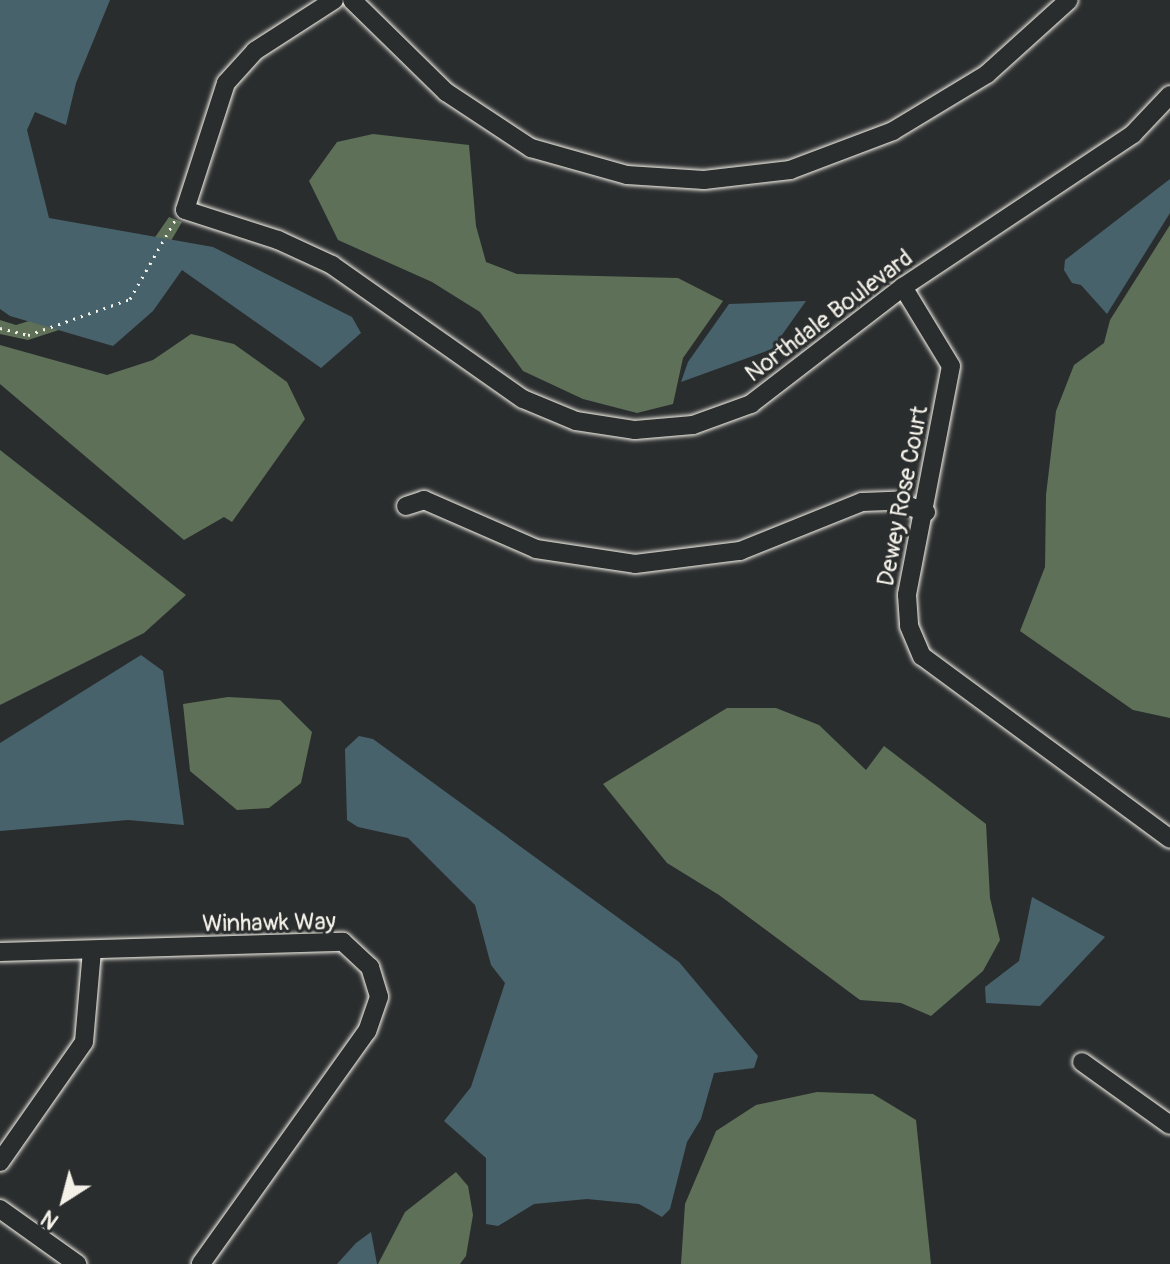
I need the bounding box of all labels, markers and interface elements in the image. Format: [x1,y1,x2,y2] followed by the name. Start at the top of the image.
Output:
[740,244,918,388] street label: Northdale Boulevard
[871,403,935,589] street label: Dewey Rose Court
[202,907,336,939] street label: Winhawk Way
[24,1160,104,1240] north arrow
[36,1204,64,1235] text: N

